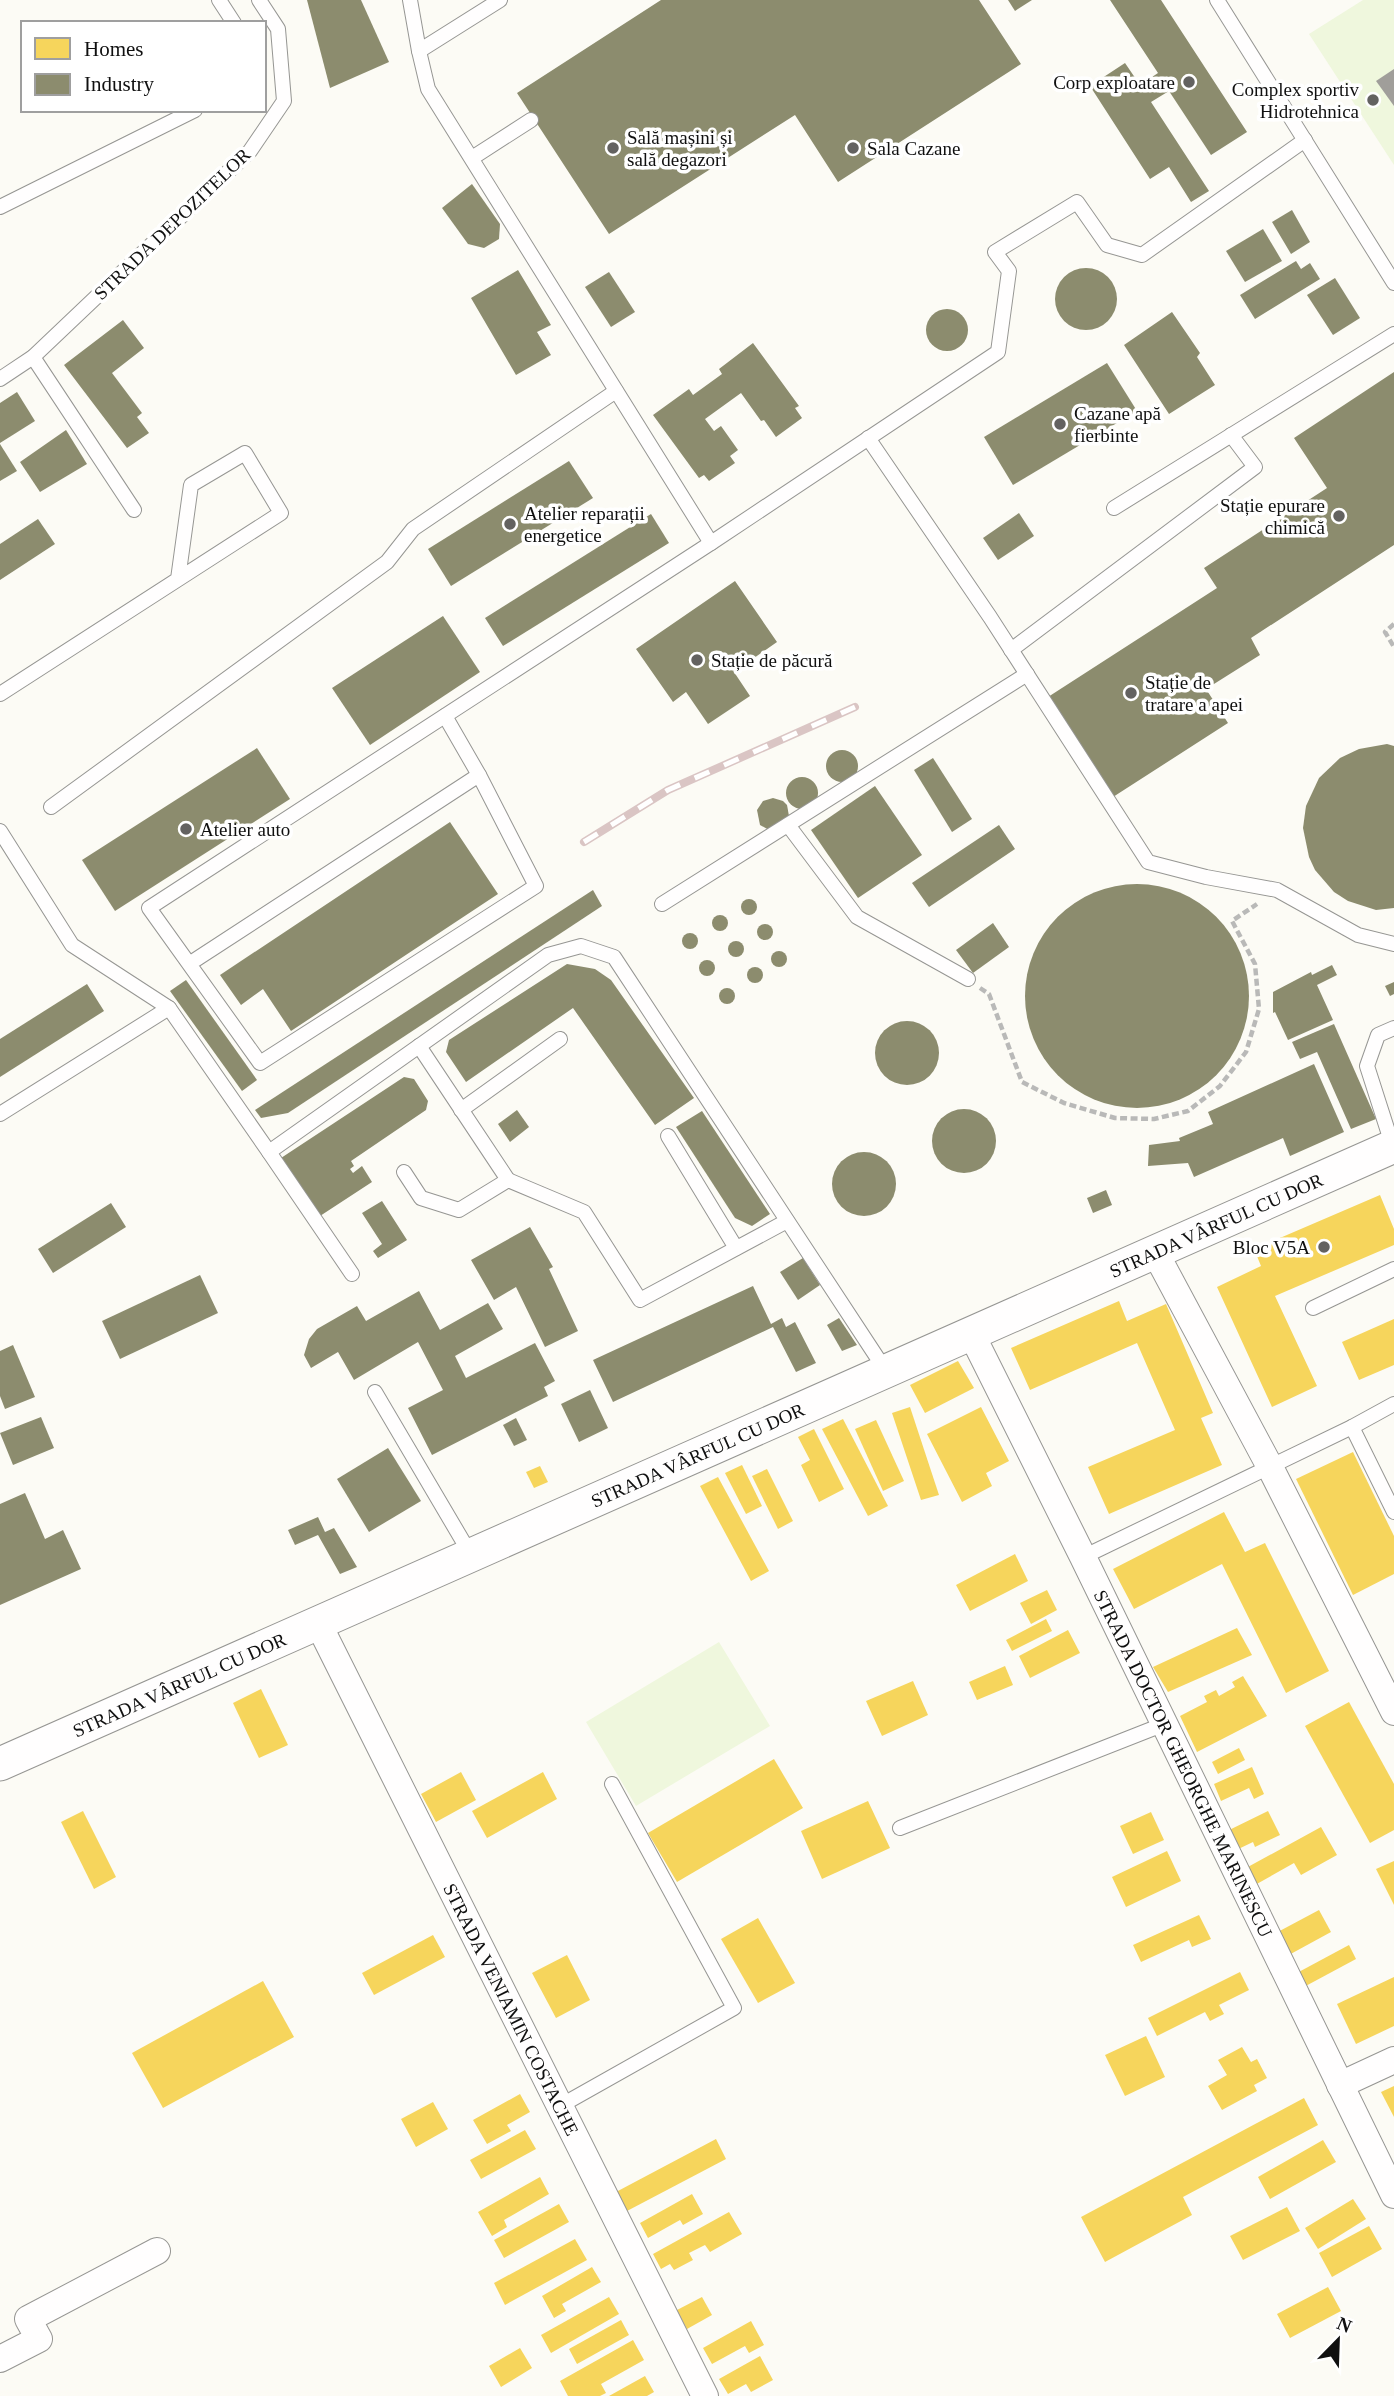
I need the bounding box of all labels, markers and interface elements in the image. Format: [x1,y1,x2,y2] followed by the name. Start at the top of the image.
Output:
[21,21,266,112] legend
[84,37,144,61] text: Homes
[84,72,154,96] text: Industry
[1053,72,1175,93] place label: Corp exploatare
[1181,74,1197,90] marker: Corp exploatare
[1232,79,1360,122] place label: Complex sportiv Hidrotehnica
[1365,92,1381,108] marker: Complex sportiv Hidrotehnica
[627,127,733,170] place label: Sală mașini și sală degazori
[867,138,960,159] place label: Sala Cazane
[605,140,621,156] marker: Sală mașini și sală degazori
[845,140,861,156] marker: Sala Cazane
[90,144,255,304] street label: STRADA DEPOZITELOR
[1074,403,1162,446] place label: Cazane apă fierbinte
[1052,416,1068,432] marker: Cazane apă fierbinte
[1220,495,1326,538] place label: Stație epurare chimică
[524,503,645,546] place label: Atelier reparații energetice
[1331,508,1347,524] marker: Stație epurare chimică
[502,516,518,532] marker: Atelier reparații energetice
[711,650,833,671] place label: Stație de păcură
[689,652,705,668] marker: Stație de păcură
[1145,672,1243,715] place label: Stație de tratare a apei
[1123,685,1139,701] marker: Stație de tratare a apei
[200,819,290,840] place label: Atelier auto
[178,821,194,837] marker: Atelier auto
[1106,1168,1326,1281] street label: STRADA VÂRFUL CU DOR
[1233,1237,1310,1258] place label: Bloc V5A
[1316,1239,1332,1255] marker: Bloc V5A
[588,1398,808,1511] street label: STRADA VÂRFUL CU DOR
[1090,1586,1277,1941] street label: STRADA DOCTOR GHEORGHE MARINESCU
[69,1628,289,1741] street label: STRADA VÂRFUL CU DOR
[440,1880,583,2139] street label: STRADA VENIAMIN COSTACHE
[1303,2305,1373,2375] north arrow
[1334,2312,1355,2337] text: N

